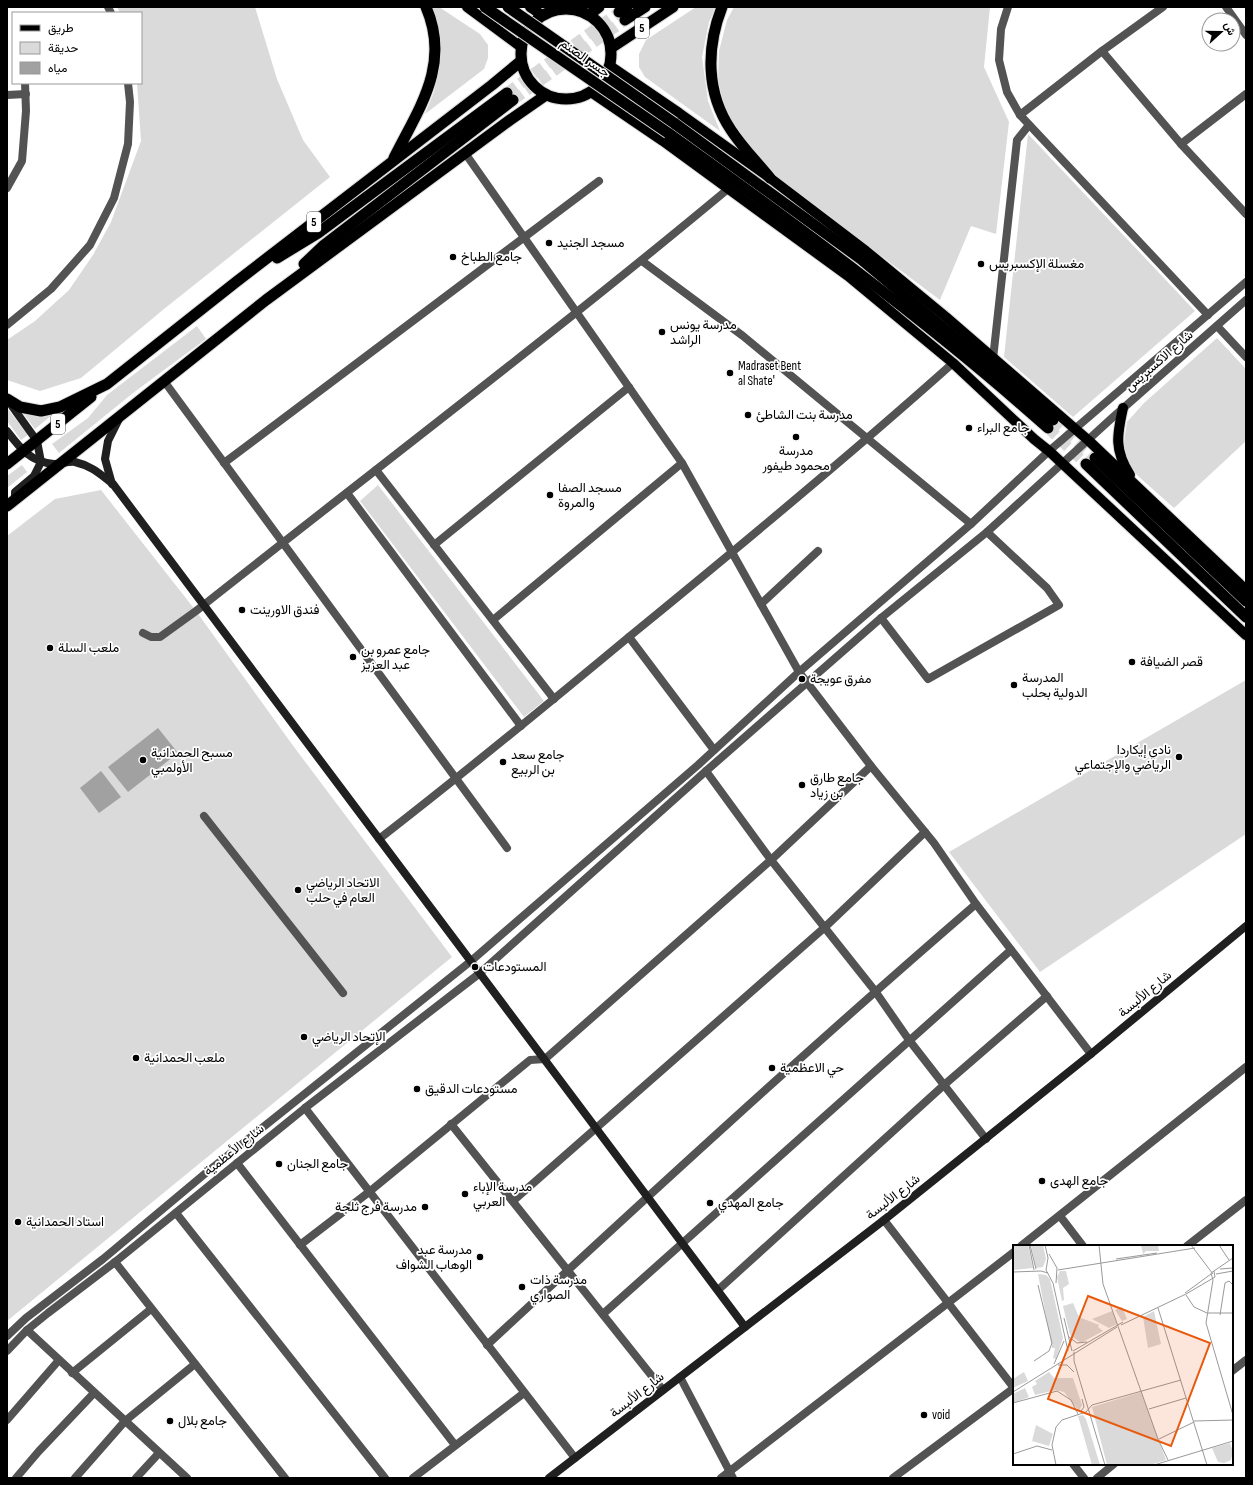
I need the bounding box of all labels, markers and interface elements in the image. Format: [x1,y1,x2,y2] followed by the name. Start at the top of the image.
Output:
[12,12,142,84] legend
[1201,12,1241,52] north arrow
[635,18,649,38] road number: 5
[1221,20,1238,37] text: ش
[48,21,74,36] text: طريق
[557,35,613,81] street label: جسر الصنم
[48,41,78,56] text: حديقة
[48,61,67,76] text: مياه
[307,212,321,232] road number: 5
[557,235,624,251] place label: مسجد الجنيد
[544,238,554,248] marker: مسجد الجنيد
[461,249,522,266] place label: جامع الطباخ
[448,252,458,262] marker: جامع الطباخ
[989,256,1084,273] place label: مغسلة الإكسبريس
[976,259,986,269] marker: مغسلة الإكسبريس
[670,317,737,348] place label: مدرسة يونس الراشد
[657,327,667,337] marker: مدرسة يونس الراشد
[1122,327,1197,396] street label: شارع الاكسبريس
[738,358,801,389] place label: Madraset Bent al Shate'
[725,368,735,378] marker: Madraset Bent al Shate'
[756,407,853,423] place label: مدرسة بنت الشاطئ
[743,410,753,420] marker: مدرسة بنت الشاطئ
[51,414,65,434] road number: 5
[977,420,1030,437] place label: جامع البراء
[964,423,974,433] marker: جامع البراء
[791,432,801,442] marker: مدرسة محمود طيفور
[761,443,830,474] place label: مدرسة محمود طيفور
[558,480,622,511] place label: مسجد الصفا والمروة
[545,490,555,500] marker: مسجد الصفا والمروة
[250,602,319,618] place label: فندق الاورينت
[237,605,247,615] marker: فندق الاورينت
[58,640,119,656] place label: ملعب السلة
[360,642,430,673] place label: جامع عمرو بن عبد العزيز
[45,643,55,653] marker: ملعب السلة
[348,652,358,662] marker: جامع عمرو بن عبد العزيز
[1140,654,1203,670] place label: قصر الضيافة
[1127,657,1137,667] marker: قصر الضيافة
[1022,670,1088,701] place label: المدرسة الدولية بحلب
[810,671,871,687] place label: مفرق عويجة
[797,674,807,684] marker: مفرق عويجة
[1009,680,1019,690] marker: المدرسة الدولية بحلب
[1075,742,1171,775] place label: نادي إيكاردا الرياضي والإجتماعي
[151,745,233,778] place label: مسبح الحمدانية الأولمبي
[511,747,565,779] place label: جامع سعد بن الربيع
[1174,752,1184,762] marker: نادي إيكاردا الرياضي والإجتماعي
[138,755,148,765] marker: مسبح الحمدانية الأولمبي
[498,757,508,767] marker: جامع سعد بن الربيع
[810,770,864,801] place label: جامع طارق بن زياد
[797,780,807,790] marker: جامع طارق بن زياد
[306,875,380,908] place label: الاتحاد الرياضي العام في حلب
[293,885,303,895] marker: الاتحاد الرياضي العام في حلب
[483,959,546,975] place label: المستودعات
[470,962,480,972] marker: المستودعات
[1115,967,1176,1022] street label: شارع الألبسة
[312,1029,386,1047] place label: الإتحاد الرياضي
[299,1032,309,1042] marker: الإتحاد الرياضي
[144,1050,225,1066] place label: ملعب الحمدانية
[131,1053,141,1063] marker: ملعب الحمدانية
[780,1060,844,1078] place label: حي الاعظمية
[767,1063,777,1073] marker: حي الاعظمية
[425,1081,518,1097] place label: مستودعات الدقيق
[412,1084,422,1094] marker: مستودعات الدقيق
[201,1121,268,1180] street label: شارع الأعظمية
[287,1156,348,1173] place label: جامع الجنان
[274,1159,284,1169] marker: جامع الجنان
[863,1171,924,1224] street label: شارع الألبسة
[1050,1173,1109,1190] place label: جامع الهدى
[1037,1176,1047,1186] marker: جامع الهدى
[473,1179,532,1212] place label: مدرسة الإباء العربي
[460,1189,470,1199] marker: مدرسة الإباء العربي
[718,1195,784,1213] place label: جامع المهدي
[705,1198,715,1208] marker: جامع المهدي
[335,1199,417,1216] place label: مدرسة فرج ثلجة
[420,1202,430,1212] marker: مدرسة فرج ثلجة
[26,1214,104,1230] place label: استاد الحمدانية
[13,1217,23,1227] marker: استاد الحمدانية
[396,1242,472,1273] place label: مدرسة عبد الوهاب الشواف
[1013,1245,1233,1465] inset map
[475,1252,485,1262] marker: مدرسة عبد الوهاب الشواف
[530,1272,587,1305] place label: مدرسة ذات الصواري
[517,1282,527,1292] marker: مدرسة ذات الصواري
[607,1369,668,1422] street label: شارع الألبسة
[932,1407,950,1423] place label: void
[919,1410,929,1420] marker: void
[178,1413,227,1430] place label: جامع بلال
[165,1416,175,1426] marker: جامع بلال

